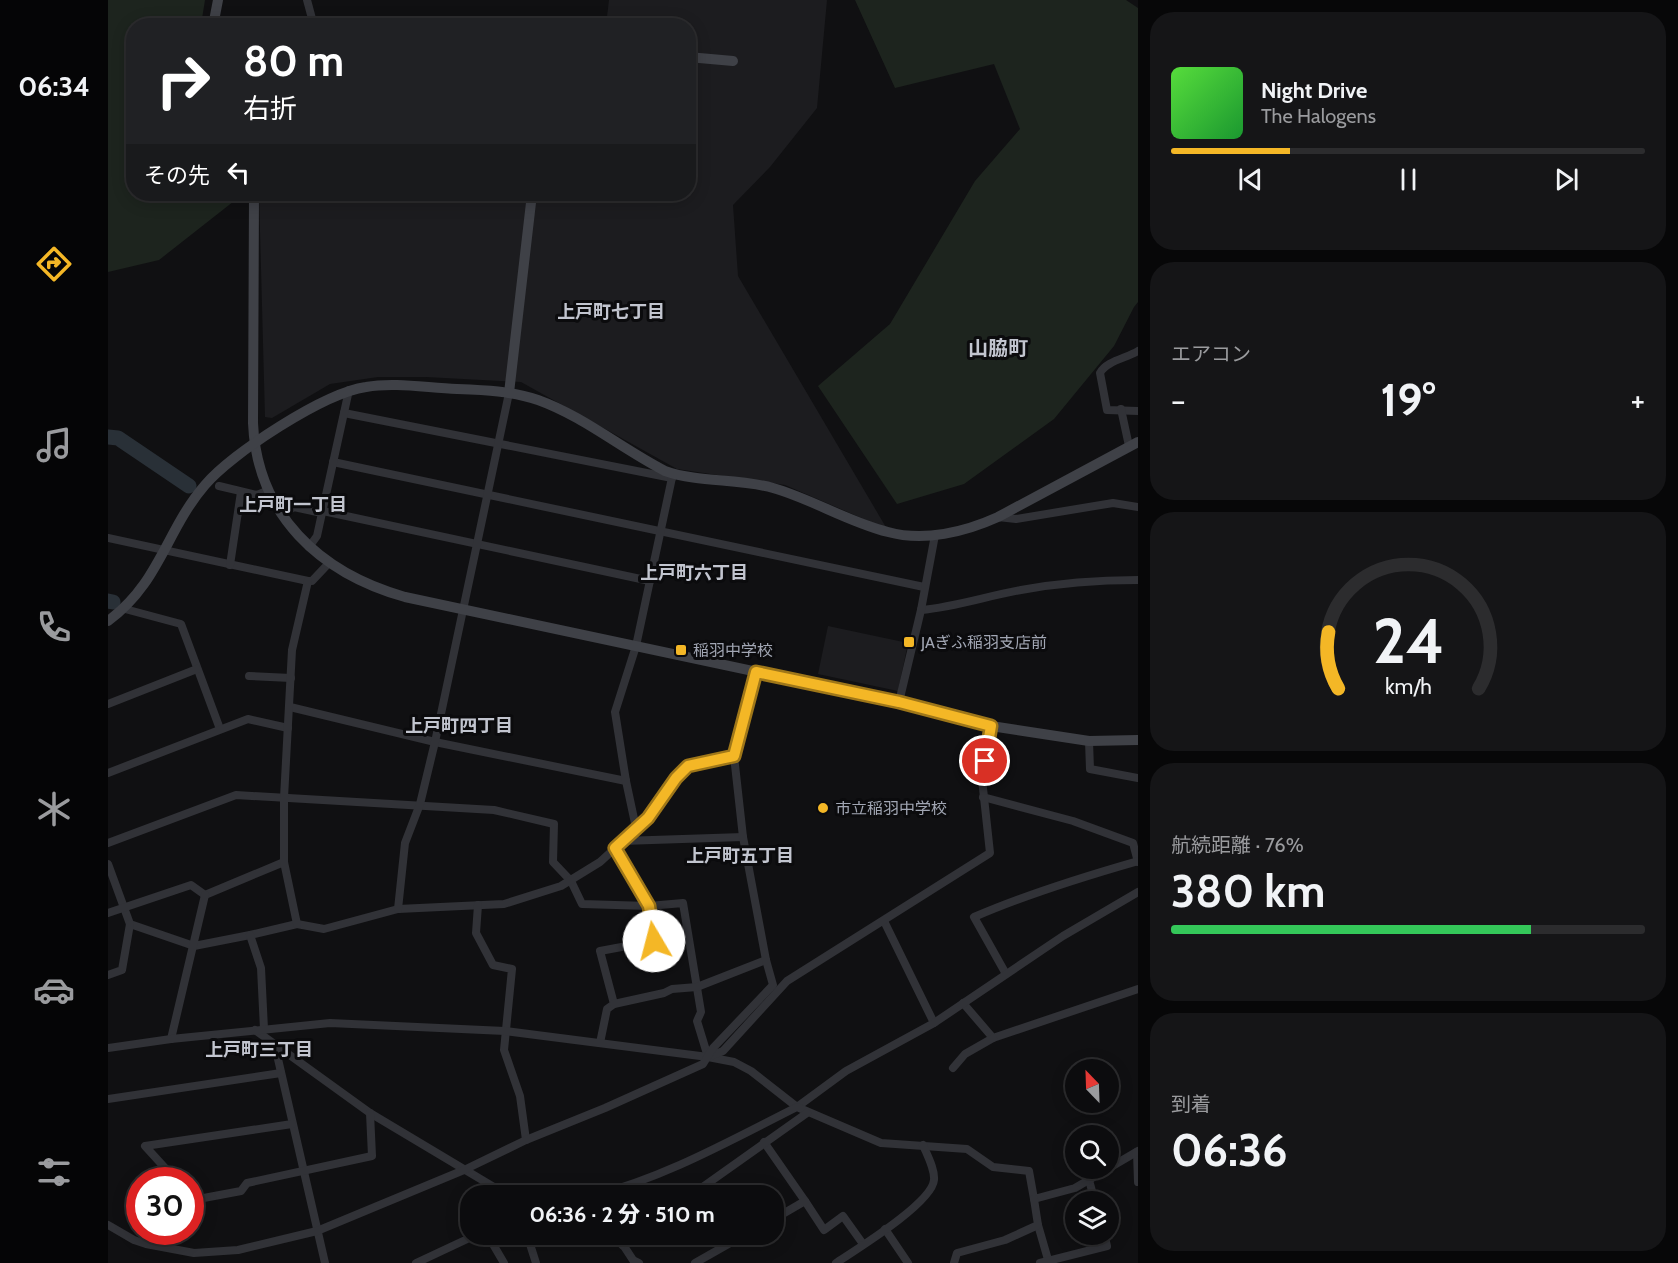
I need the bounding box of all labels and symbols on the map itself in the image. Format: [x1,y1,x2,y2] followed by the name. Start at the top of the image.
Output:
[557,301,665,323] district label: 上戸町七丁目
[968,336,1028,360] district label: 山脇町
[239,494,347,516] district label: 上戸町一丁目
[640,562,748,584] district label: 上戸町六丁目
[920,633,1047,652] place label: JAぎふ稲羽支店前
[902,635,916,649] marker: JAぎふ稲羽支店前
[693,641,773,660] place label: 稲羽中学校
[674,643,688,657] marker: 稲羽中学校
[405,715,513,737] district label: 上戸町四丁目
[959,735,1010,786] pin
[835,799,947,818] place label: 市立稲羽中学校
[816,801,830,815] marker: 市立稲羽中学校
[686,845,794,867] district label: 上戸町五丁目
[622,909,686,973] position arrow
[205,1039,313,1061] district label: 上戸町三丁目
[1065,1059,1119,1113] north arrow
[126,1167,204,1245] speed limit sign: 30

